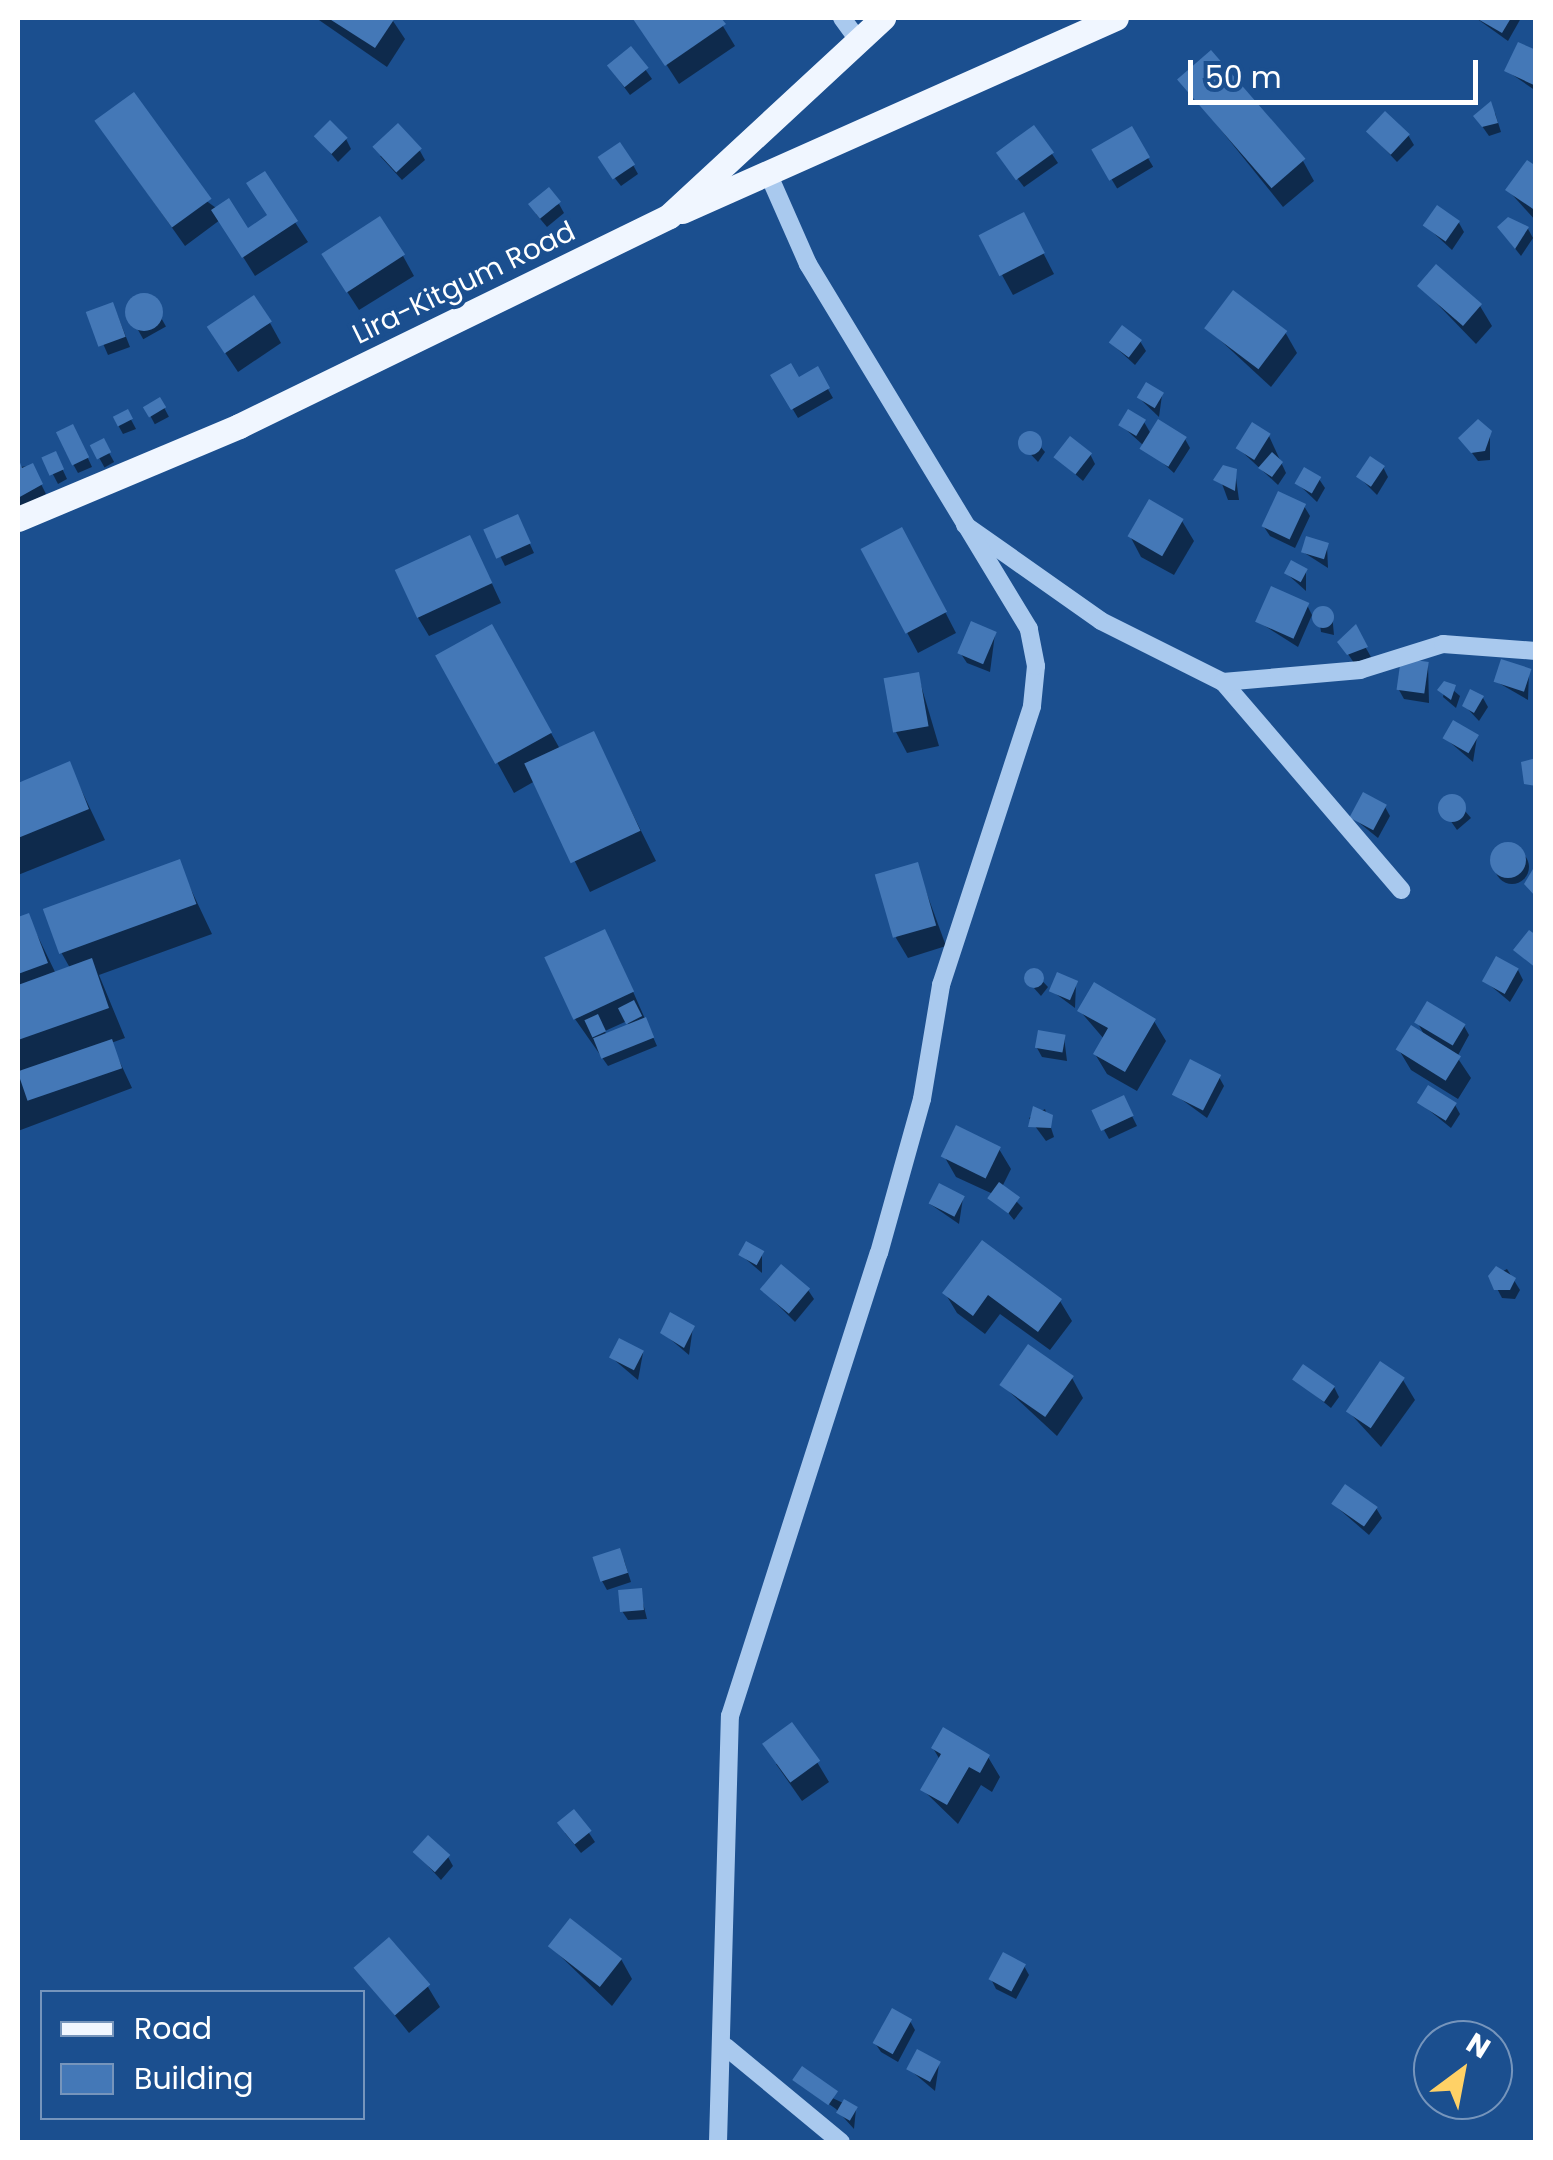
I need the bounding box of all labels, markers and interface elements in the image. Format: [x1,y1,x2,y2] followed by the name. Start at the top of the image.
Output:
[1193,40,1483,102] scale bar
[1205,56,1282,99] text: 50 m
[347,215,581,351] street label: Lira-Kitgum Road
[40,1990,365,2120] legend
[134,2007,212,2050] text: Road
[1413,2020,1513,2120] north arrow
[1459,2024,1497,2068] text: N
[134,2057,254,2100] text: Building

